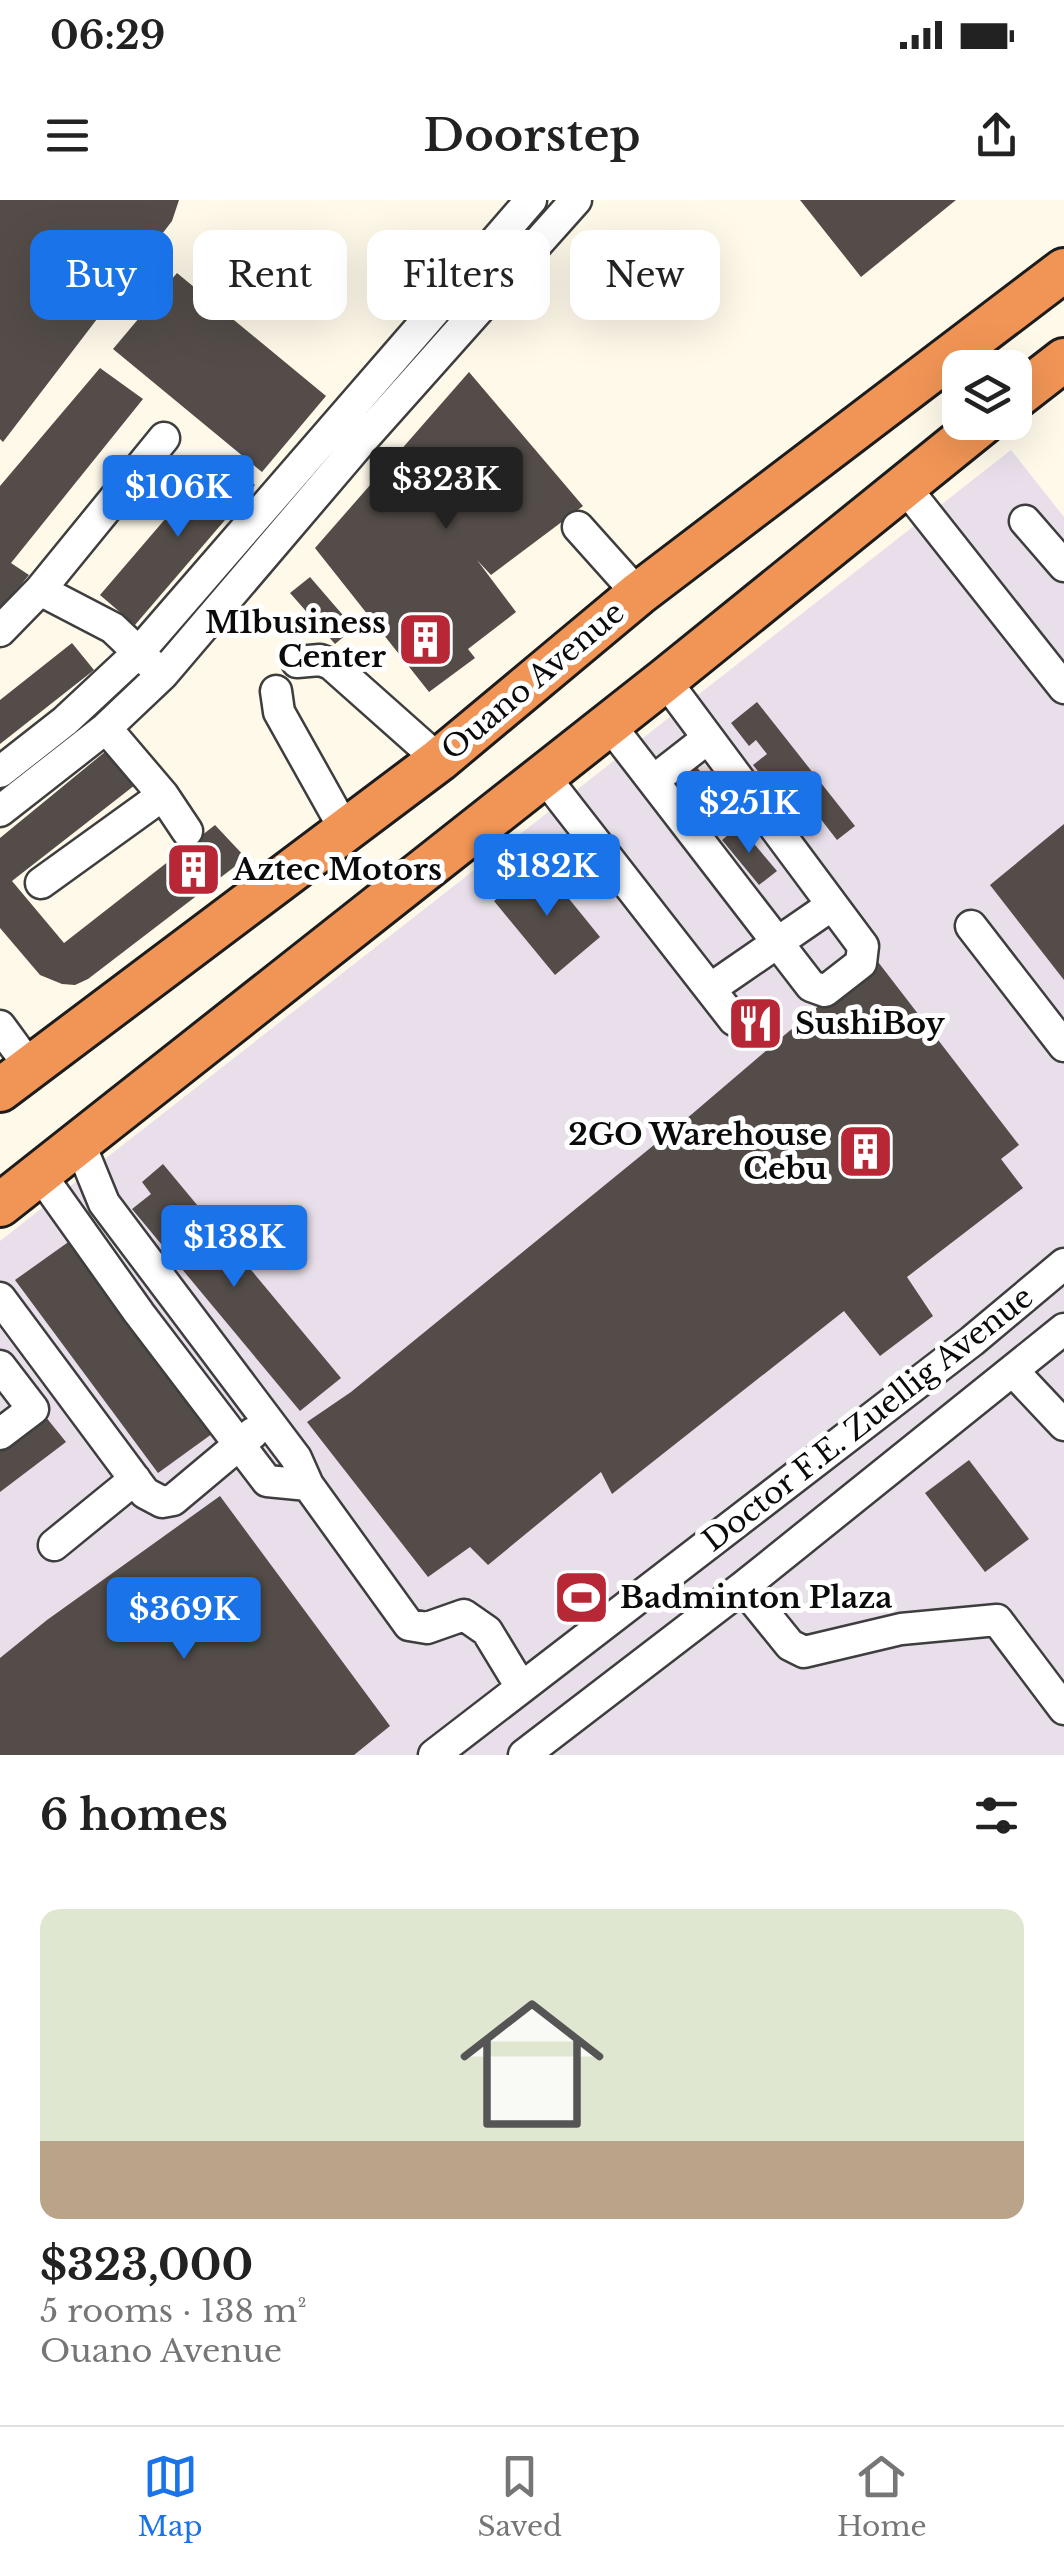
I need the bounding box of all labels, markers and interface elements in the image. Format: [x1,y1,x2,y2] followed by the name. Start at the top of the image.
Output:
[50,12,165,59] text: 06:29
[423,107,641,163] text: Doorstep
[40,108,95,163] icon: menu
[969,108,1024,163] icon: share
[30,230,173,320] chip: Buy
[193,230,347,320] chip: Rent
[367,230,550,320] chip: Filters
[570,230,720,320] chip: New
[942,350,1032,440] map controls
[942,350,1032,440] button: layers
[376,447,516,532] pin: $323K
[108,455,248,540] pin: $106K
[392,459,500,499] text: $323K
[125,467,231,507] text: $106K
[434,593,632,768] street label: Ouano Avenue
[205,604,386,675] place label: M1business Center
[395,610,455,670] building icon: M1business Center
[679,771,819,856] pin: $251K
[699,783,799,823] text: $251K
[477,834,617,919] pin: $182K
[164,840,224,900] building icon: Aztec Motors
[496,846,598,886] text: $182K
[232,851,442,888] place label: Aztec Motors
[726,994,786,1054] restaurant icon: SushiBoy
[795,1005,945,1042] place label: SushiBoy
[568,1116,827,1187] place label: 2GO Warehouse Cebu
[836,1122,896,1182] building icon: 2GO Warehouse Cebu
[164,1205,304,1290] pin: $138K
[183,1217,285,1257] text: $138K
[695,1278,1040,1559] street label: Doctor F.E. Zuellig Avenue
[551,1568,611,1628] sports icon: Badminton Plaza
[114,1577,254,1662] pin: $369K
[620,1579,892,1616] place label: Badminton Plaza
[129,1589,239,1629] text: $369K
[969,1788,1024,1843] icon: filters
[40,1789,228,1841] text: 6 homes
[442,1974,622,2154] icon: home
[40,2239,253,2291] text: $323,000
[40,2291,307,2331] text: 5 rooms · 138 m²
[40,2331,282,2371] text: Ouano Avenue
[137,2449,203,2544] tab: Map
[478,2449,562,2544] tab: Saved
[837,2449,926,2544] tab: Home

